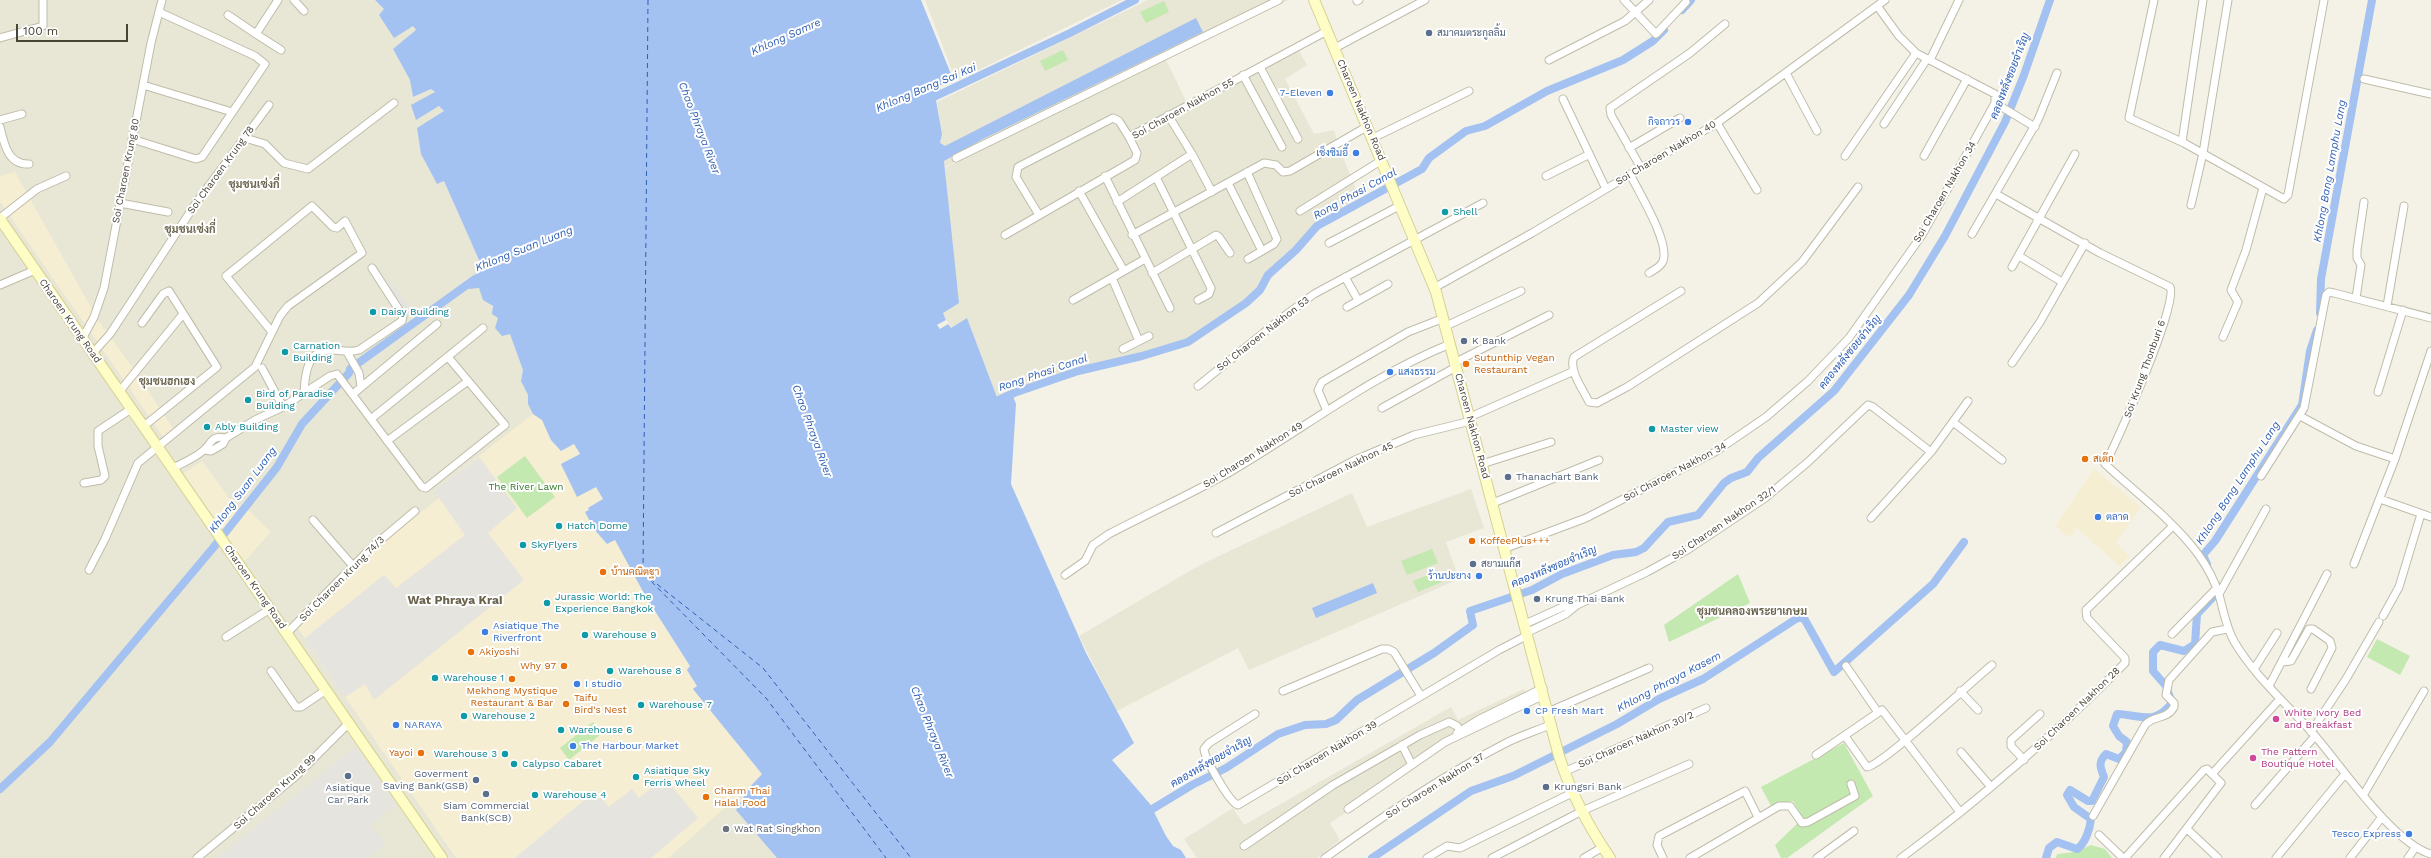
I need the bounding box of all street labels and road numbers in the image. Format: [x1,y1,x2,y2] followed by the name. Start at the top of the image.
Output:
[1334,58,1388,162] street label: Charoen Nakhon Road
[1130,76,1236,142] street label: Soi Charoen Nakhon 55
[110,118,142,224] street label: Soi Charoen Krung 80
[1614,118,1718,188] street label: Soi Charoen Nakhon 40
[185,124,257,216] street label: Soi Charoen Krung 78
[1911,139,1979,245] street label: Soi Charoen Nakhon 34
[36,277,104,365] street label: Charoen Krung Road
[1214,294,1312,374] street label: Soi Charoen Nakhon 53
[2122,319,2168,419] street label: Soi Krung Thonburi 6
[1452,372,1492,480] street label: Charoen Nakhon Road
[1201,419,1305,491] street label: Soi Charoen Nakhon 49
[1287,439,1395,501] street label: Soi Charoen Nakhon 45
[1621,440,1729,504] street label: Soi Charoen Nakhon 34
[1670,484,1778,562] street label: Soi Charoen Nakhon 32/1
[297,534,387,624] street label: Soi Charoen Krung 74/3
[221,543,289,631] street label: Charoen Krung Road
[2032,665,2122,753] street label: Soi Charoen Nakhon 28
[1576,709,1696,771] street label: Soi Charoen Nakhon 30/2
[1275,718,1379,788] street label: Soi Charoen Nakhon 39
[1384,751,1486,821] street label: Soi Charoen Nakhon 37
[231,752,319,832] street label: Soi Charoen Krung 99

